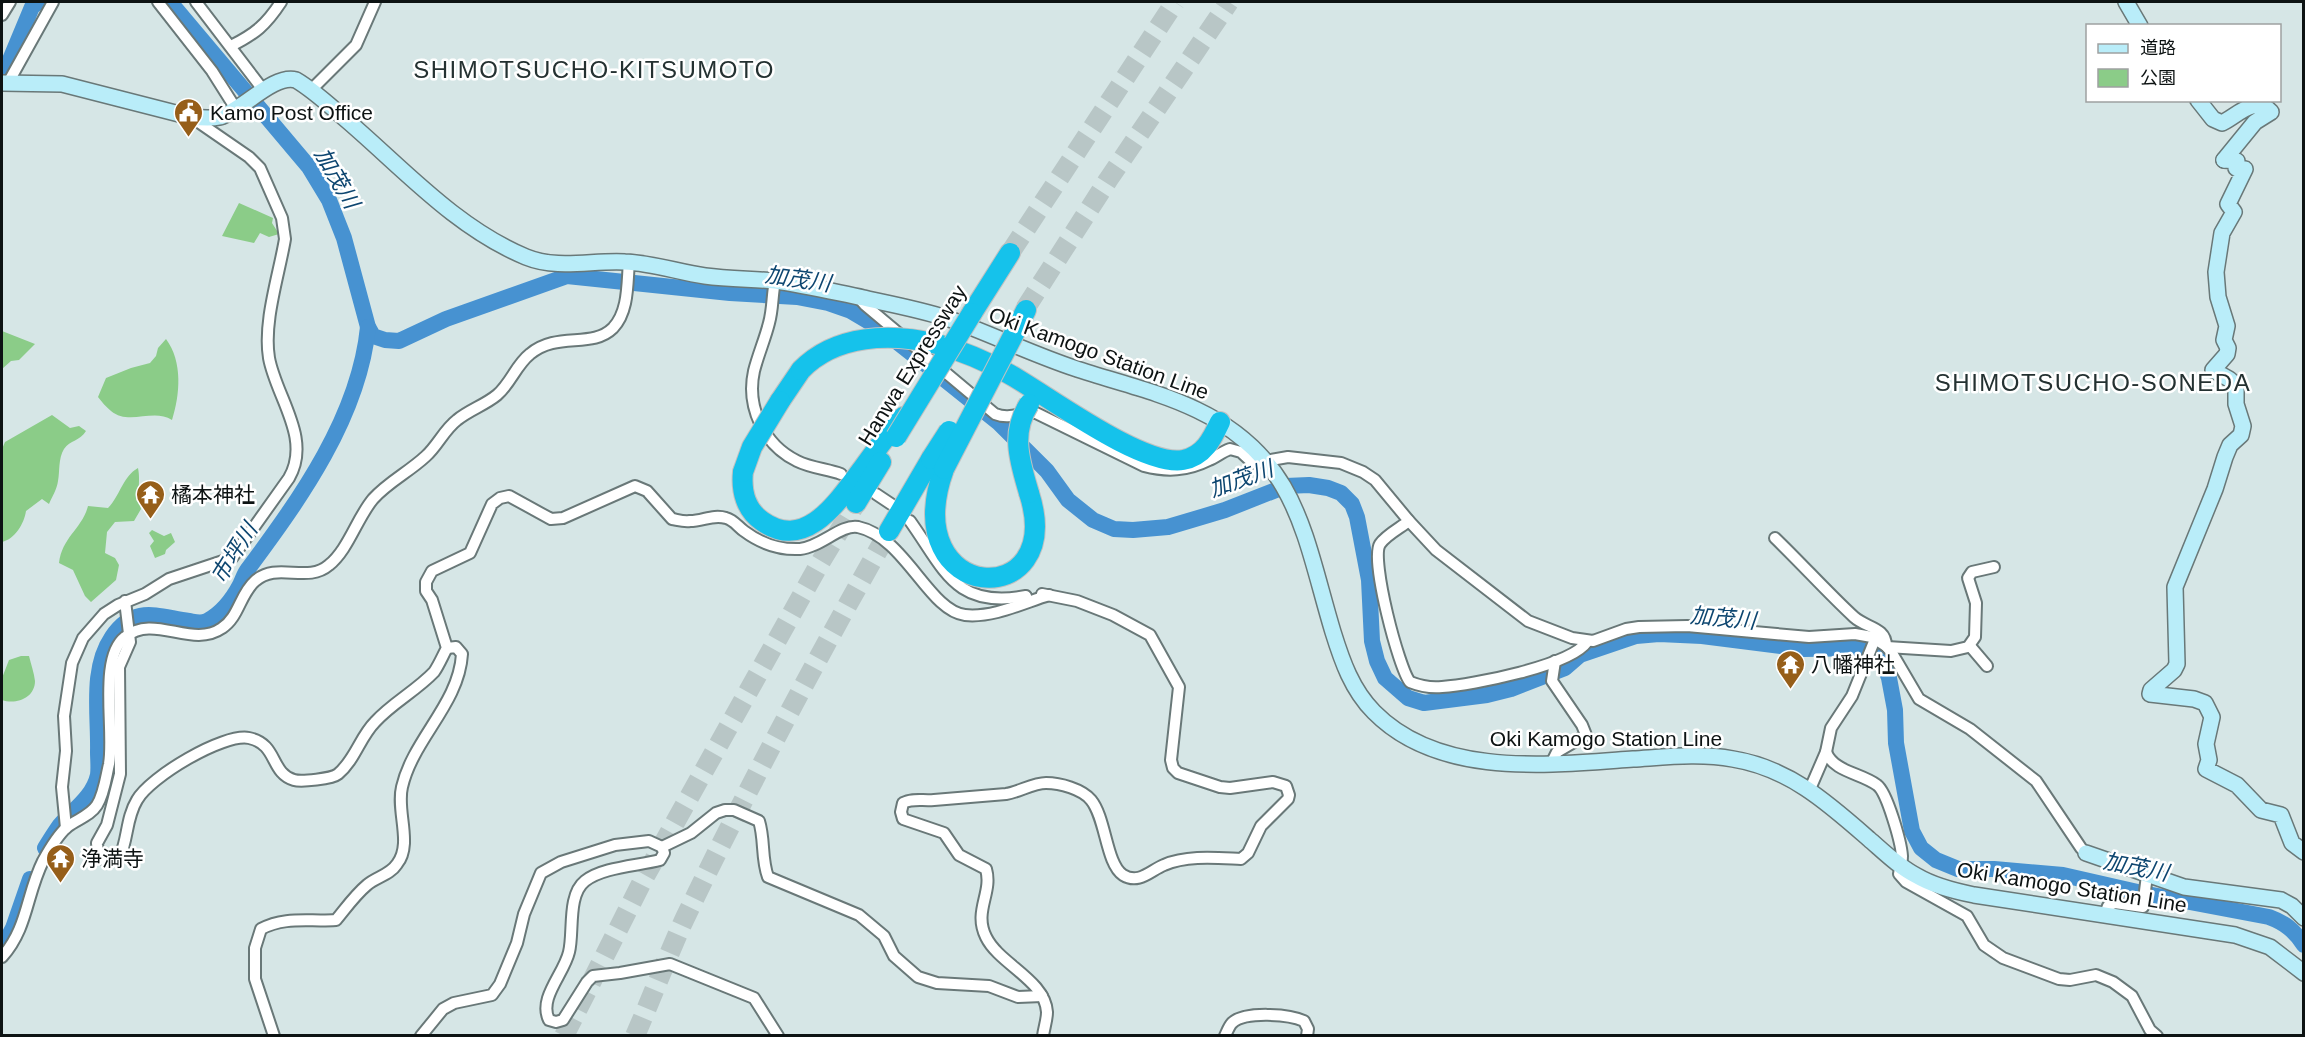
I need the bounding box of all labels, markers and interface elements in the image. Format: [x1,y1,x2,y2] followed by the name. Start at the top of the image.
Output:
[2086,24,2281,102] legend
[2140,38,2176,58] text: 道路
[413,56,775,83] district label: SHIMOTSUCHO-KITSUMOTO
[2140,68,2176,88] text: 公園
[173,96,205,138] public building icon: Kamo Post Office
[210,101,373,124] place label: Kamo Post Office
[310,143,365,215] water label: 加茂川
[764,262,834,296] water label: 加茂川
[853,280,971,449] street label: Hanwa Expressway
[986,302,1212,404] street label: Oki Kamogo Station Line
[1935,369,2251,396] district label: SHIMOTSUCHO-SONEDA
[1206,455,1278,502] water label: 加茂川
[134,478,166,520] temple icon: 橘本神社
[171,483,255,506] place label: 橘本神社
[206,517,263,588] water label: 市坪川
[1689,603,1759,634] water label: 加茂川
[1774,648,1806,690] temple icon: 八幡神社
[1811,653,1895,676] place label: 八幡神社
[1490,727,1722,750] street label: Oki Kamogo Station Line
[44,842,76,884] temple icon: 浄満寺
[81,847,144,870] place label: 浄満寺
[2101,848,2173,886] water label: 加茂川
[1955,857,2189,917] street label: Oki Kamogo Station Line

